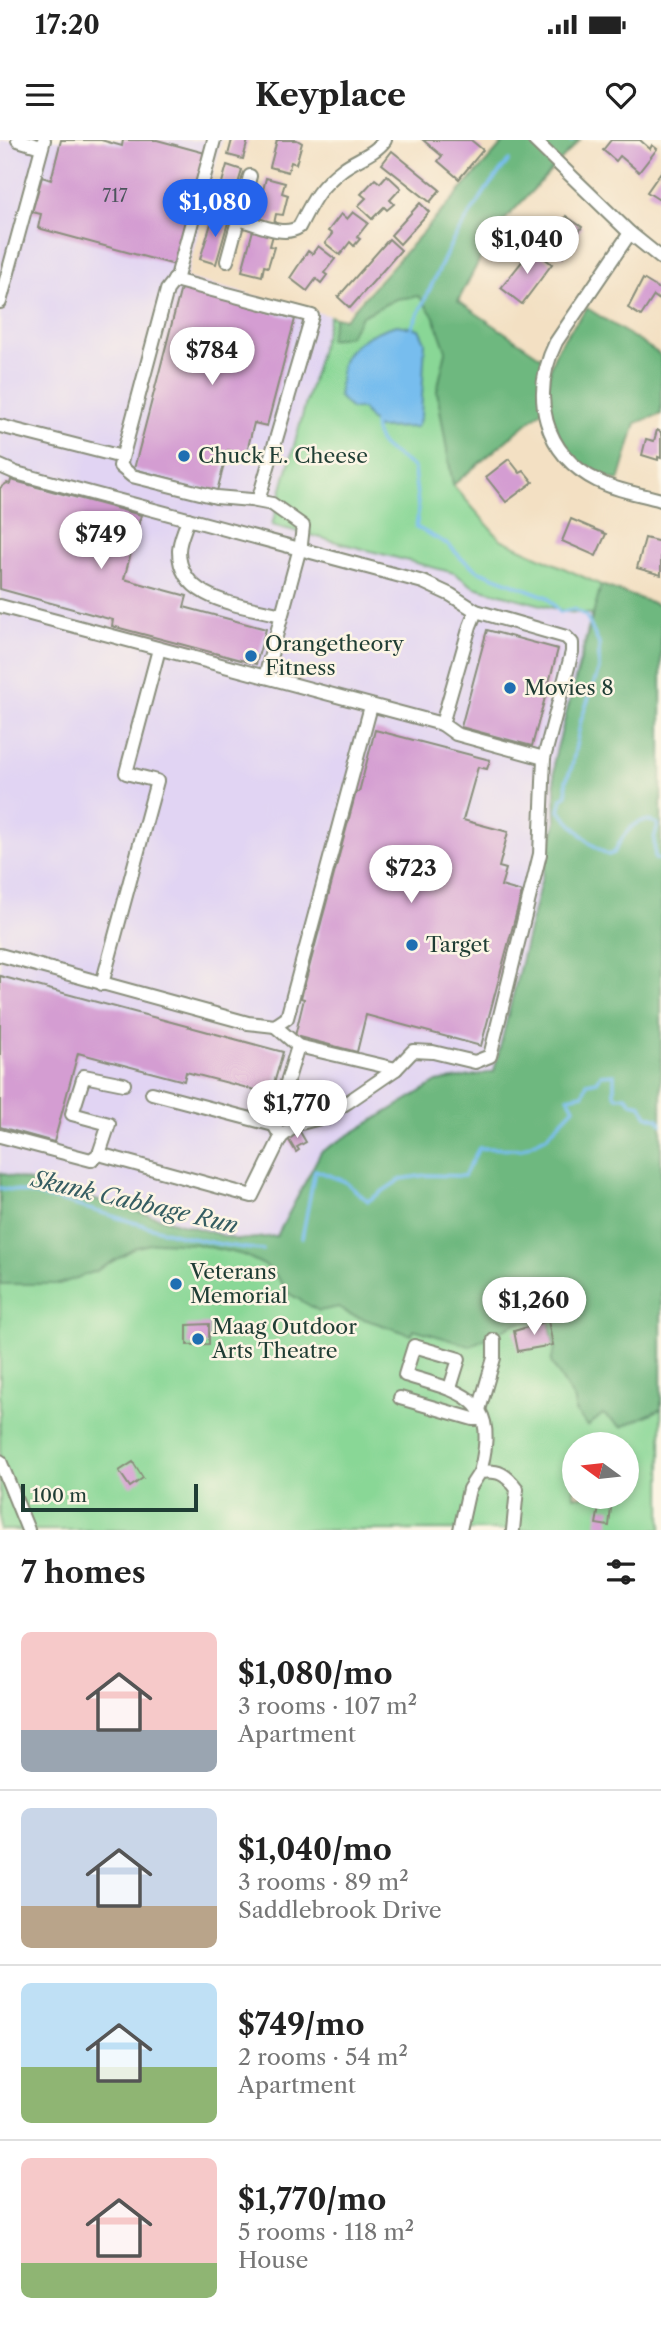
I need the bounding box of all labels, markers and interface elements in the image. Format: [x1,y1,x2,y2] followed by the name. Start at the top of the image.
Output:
[35,9,100,41] text: 17:20
[255,75,406,114] text: Keyplace
[21,76,59,114] icon: menu
[602,76,640,114] icon: heart
[158,180,272,239] pin: $1,080
[102,185,128,207] house number: 717
[179,188,251,216] text: $1,080
[470,216,584,276] pin: $1,040
[491,225,563,253] text: $1,040
[171,328,253,387] pin: $784
[186,336,238,364] text: $784
[198,443,368,468] place label: Chuck E. Cheese
[176,448,192,464] marker: Chuck E. Cheese
[60,512,142,571] pin: $749
[75,520,127,548] text: $749
[265,631,404,680] place label: Orangetheory Fitness
[243,648,259,664] marker: Orangetheory Fitness
[524,675,614,700] place label: Movies 8
[502,680,518,696] marker: Movies 8
[370,846,452,905] pin: $723
[385,854,437,882] text: $723
[426,932,490,957] place label: Target
[404,937,420,953] marker: Target
[240,1080,354,1140] pin: $1,770
[263,1089,331,1117] text: $1,770
[27,1164,241,1239] water label: Skunk Cabbage Run
[189,1259,287,1308] place label: Veterans Memorial
[168,1276,184,1292] marker: Veterans Memorial
[477,1278,591,1337] pin: $1,260
[498,1286,570,1314] text: $1,260
[211,1314,357,1363] place label: Maag Outdoor Arts Theatre
[190,1331,206,1347] marker: Maag Outdoor Arts Theatre
[562,1432,639,1508] north arrow
[562,1432,639,1509] map controls
[21,1481,198,1513] scale bar
[32,1484,87,1507] text: 100 m
[602,1553,640,1591] icon: filters
[21,1554,146,1591] text: 7 homes
[238,1655,393,1692] text: $1,080/mo
[77,1660,161,1744] icon: home
[238,1692,417,1720] text: 3 rooms · 107 m²
[238,1720,356,1748] text: Apartment
[238,1831,392,1868] text: $1,040/mo
[77,1836,161,1920] icon: home
[238,1868,409,1896] text: 3 rooms · 89 m²
[238,1896,442,1924] text: Saddlebrook Drive
[238,2006,364,2043] text: $749/mo
[77,2011,161,2095] icon: home
[238,2043,408,2071] text: 2 rooms · 54 m²
[238,2071,356,2099] text: Apartment
[238,2181,386,2218] text: $1,770/mo
[77,2186,161,2270] icon: home
[238,2218,414,2246] text: 5 rooms · 118 m²
[238,2246,308,2274] text: House

